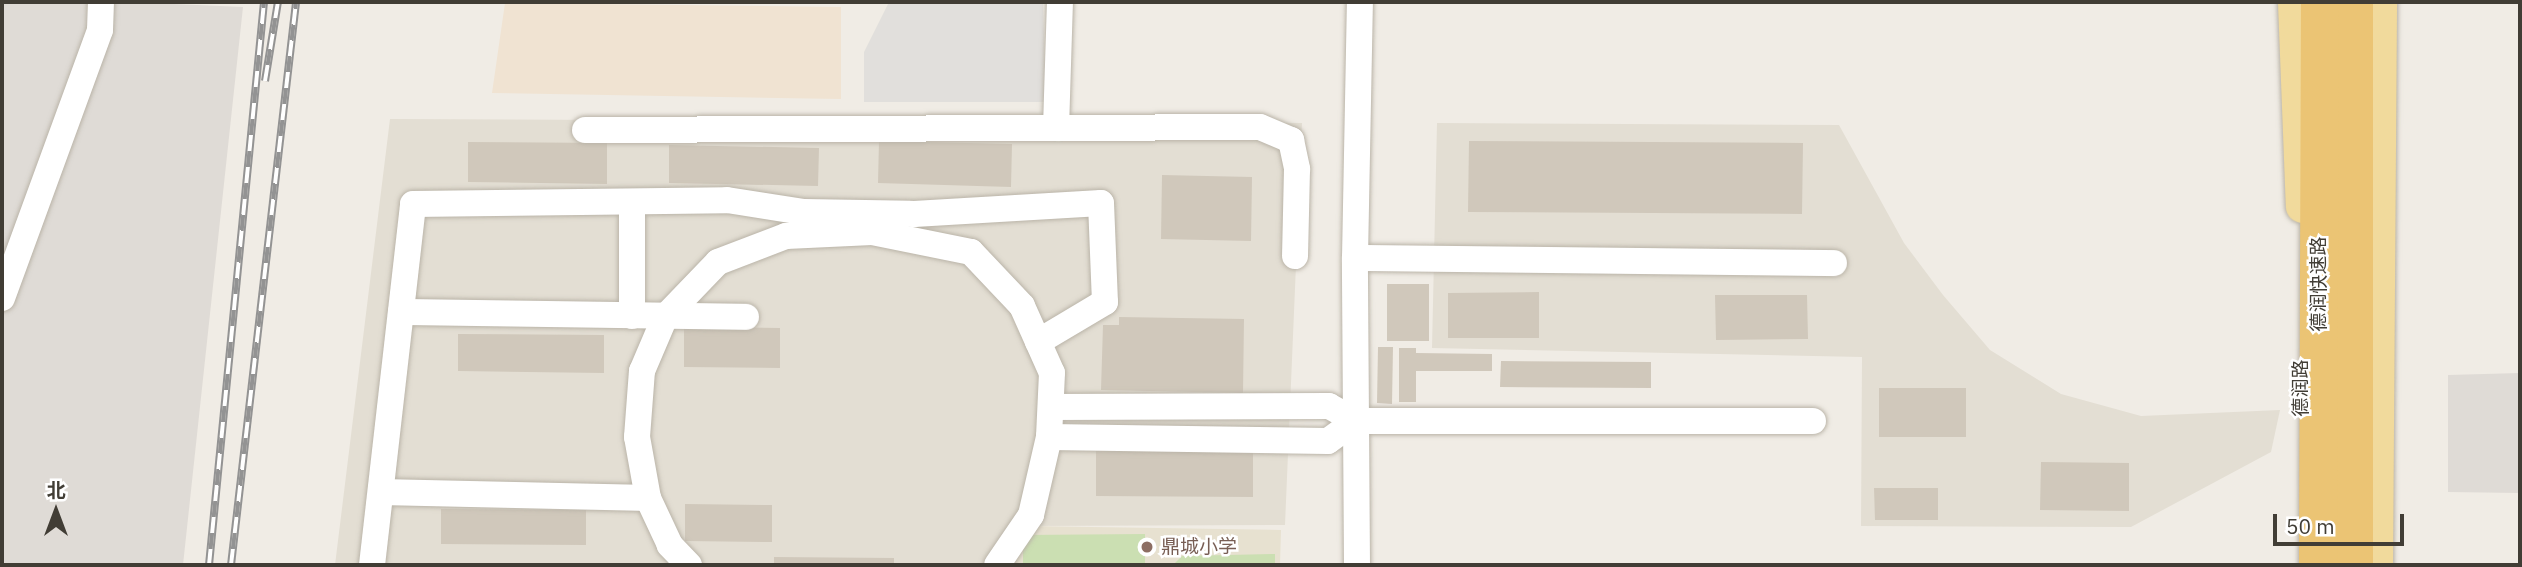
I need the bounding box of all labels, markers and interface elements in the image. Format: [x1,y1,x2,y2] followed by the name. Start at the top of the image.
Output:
[2308,237,2330,331] street label: 德润快速路
[2290,360,2312,416] street label: 德润路
[21,476,91,546] north arrow
[46,478,66,502] text: 北
[2277,500,2408,544] scale bar
[2286,512,2335,540] text: 50 m
[1161,536,1237,558] place label: 鼎城小学
[1139,539,1155,555] marker: 鼎城小学

